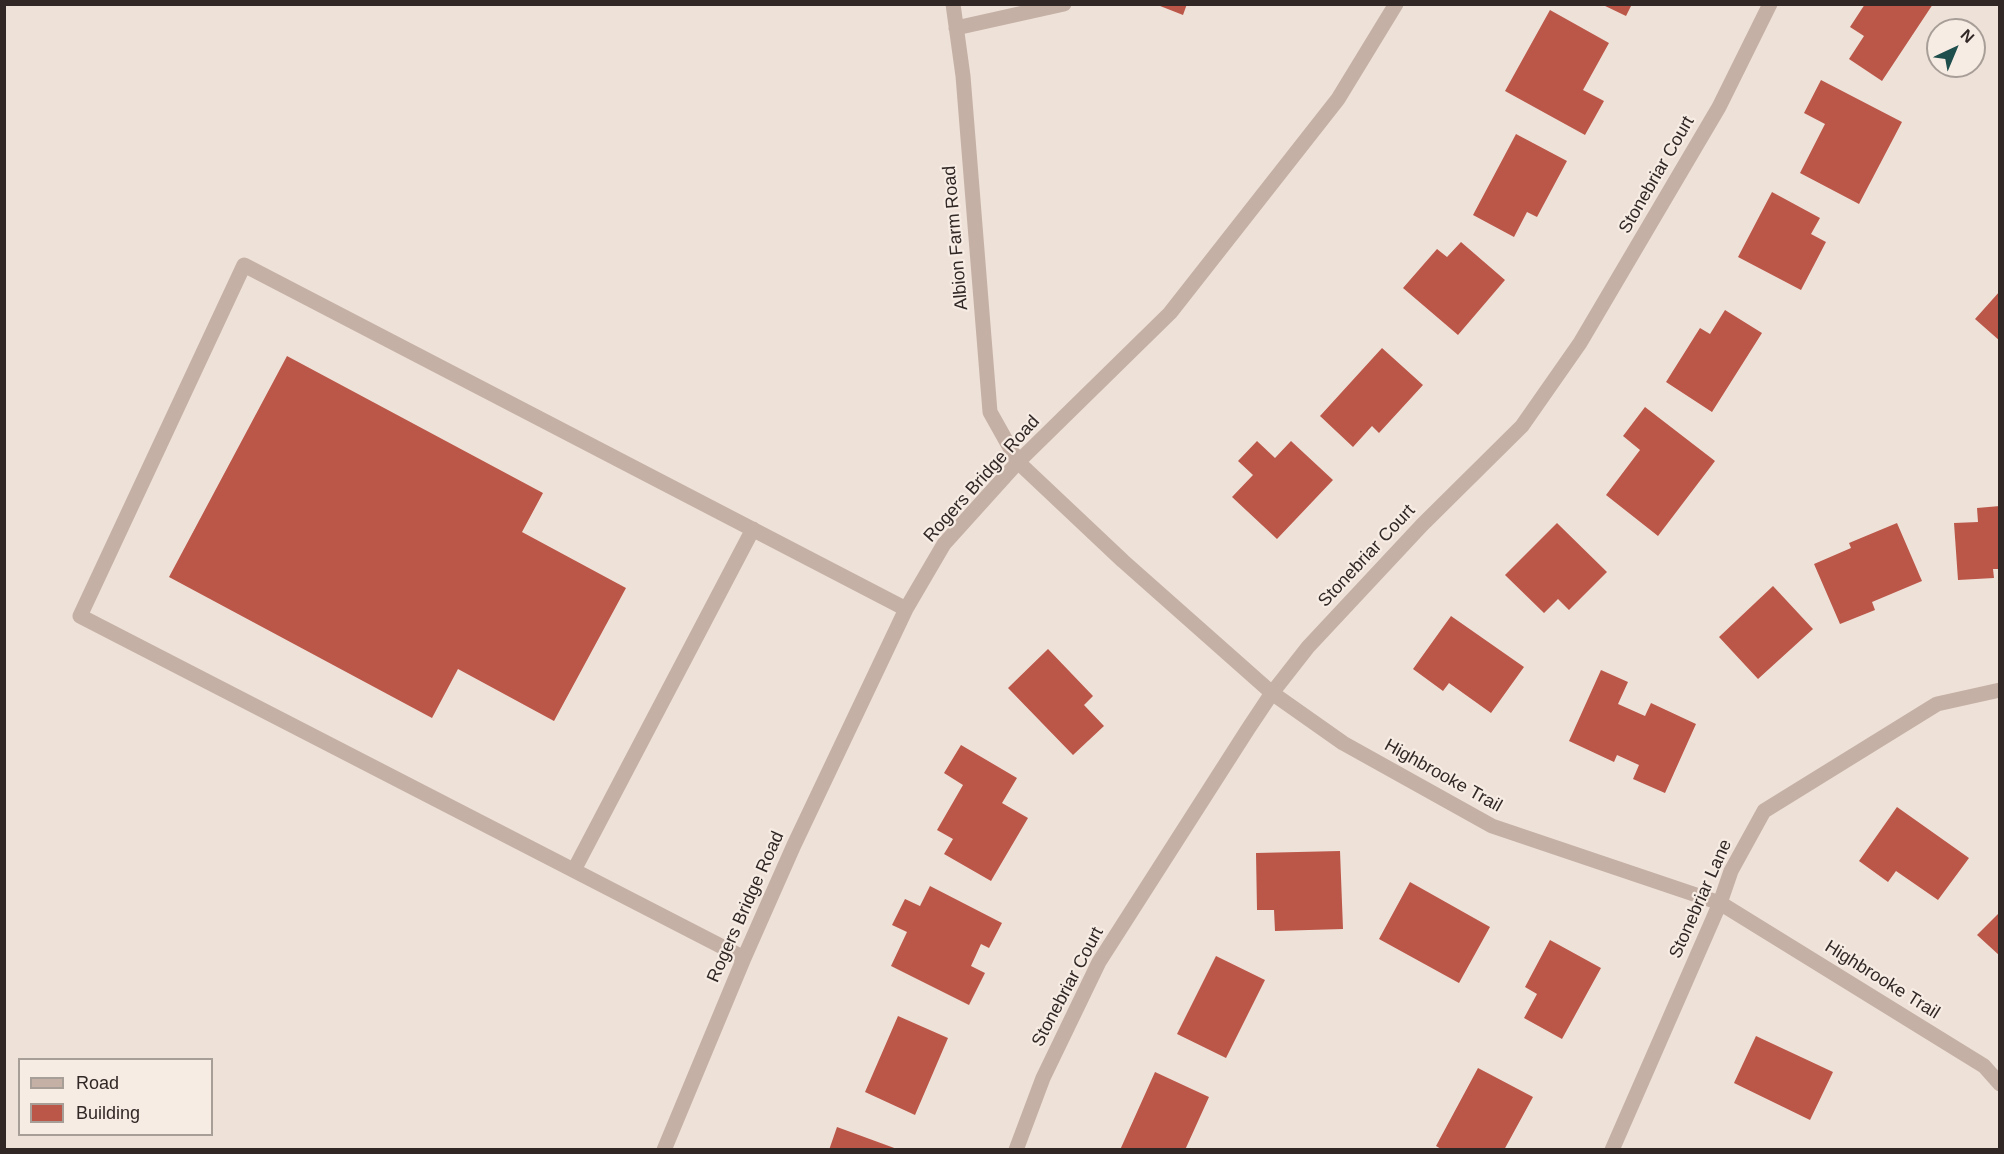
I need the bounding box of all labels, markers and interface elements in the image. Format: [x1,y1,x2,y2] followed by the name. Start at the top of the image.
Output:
[1926,18,1986,78] north arrow
[1957,26,1978,46] text: N
[1615,112,1699,238] street label: Stonebriar Court
[939,165,973,311] street label: Albion Farm Road
[919,411,1045,547] street label: Rogers Bridge Road
[1314,500,1420,612] street label: Stonebriar Court
[1380,735,1506,817] street label: Highbrooke Trail
[703,828,789,986] street label: Rogers Bridge Road
[1665,836,1737,962] street label: Stonebriar Lane
[1027,924,1109,1050] street label: Stonebriar Court
[1821,936,1943,1024] street label: Highbrooke Trail
[18,1058,213,1136] legend
[76,1073,119,1093] text: Road
[76,1103,140,1123] text: Building

